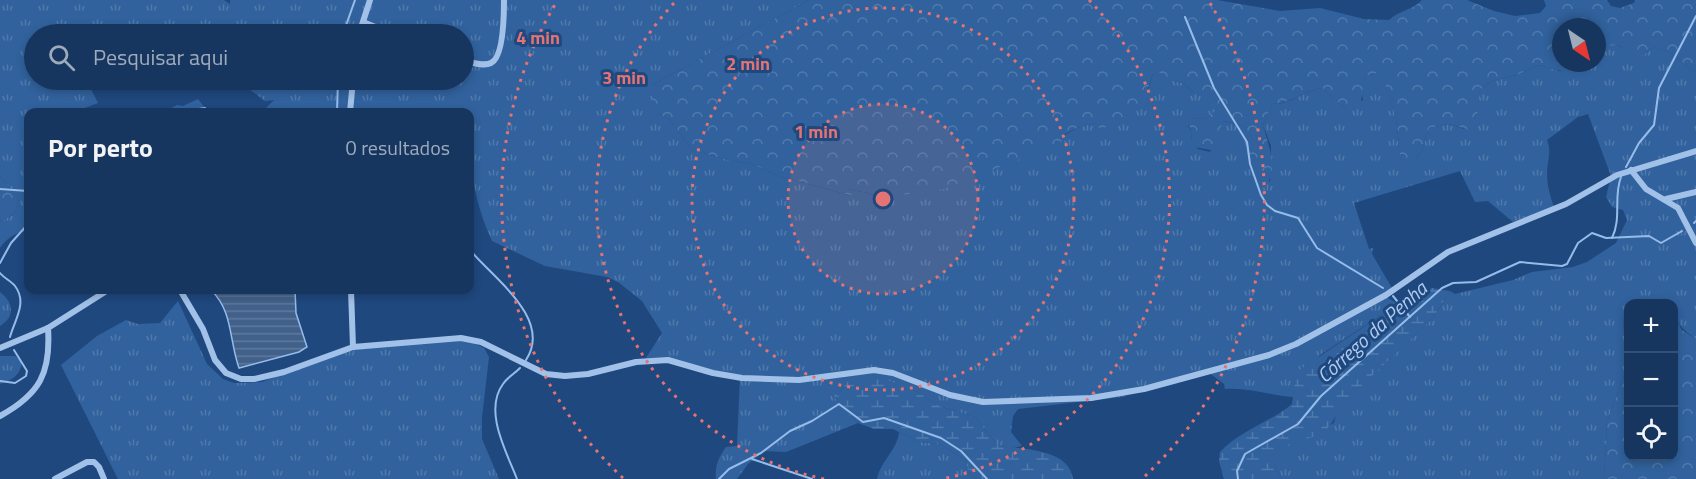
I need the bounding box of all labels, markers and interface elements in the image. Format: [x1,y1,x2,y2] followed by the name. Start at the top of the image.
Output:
[1552,18,1606,72] north arrow
[24,24,474,90] search box
[516,24,560,51] text: 4 min
[93,40,228,74] text: Pesquisar aqui
[45,41,78,74] icon: search
[726,50,770,77] text: 2 min
[602,64,646,91] text: 3 min
[794,118,838,145] text: 1 min
[48,128,153,167] text: Por perto
[346,132,450,163] text: 0 resultados
[873,189,893,209] centre of rings
[1309,273,1435,390] water label: Córrego da Penha
[1624,299,1678,461] map controls
[1624,299,1678,353] button: +
[1624,353,1678,407] button: −
[1624,407,1678,461] button: locate

